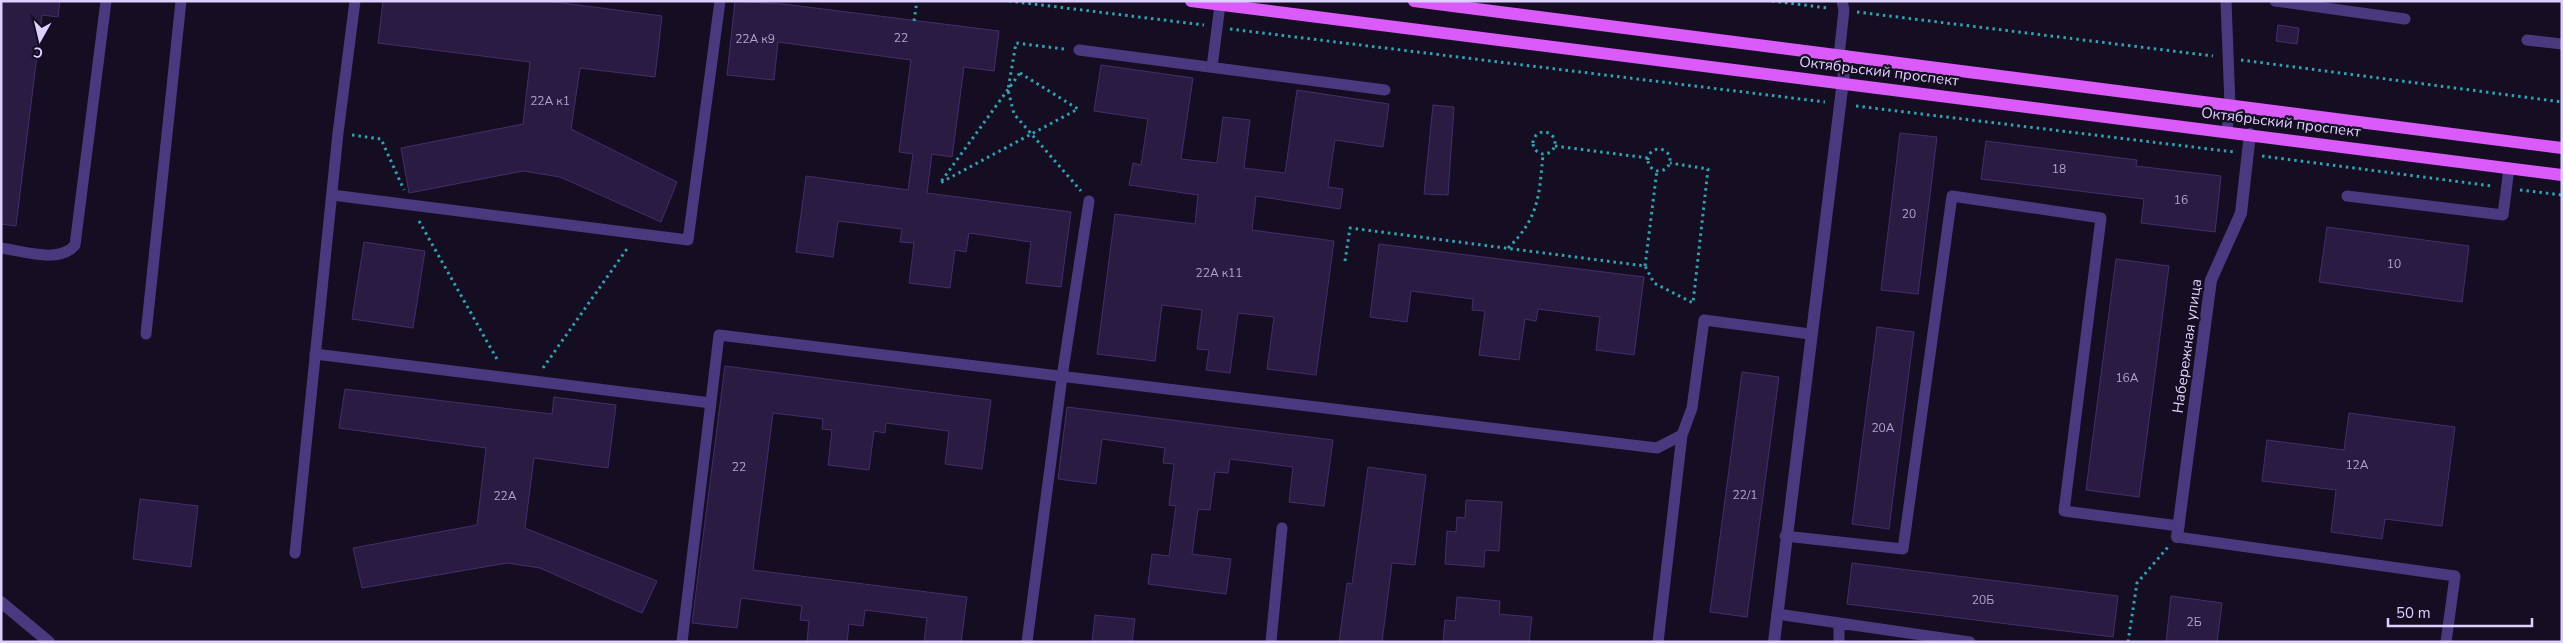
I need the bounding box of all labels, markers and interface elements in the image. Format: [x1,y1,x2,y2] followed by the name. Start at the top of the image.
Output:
[15,15,65,65] north arrow
[894,30,908,46] house number: 22
[735,31,775,47] house number: 22А к9
[32,42,44,62] text: С
[1798,51,1960,91] street label: Октябрьский проспект
[530,93,570,109] house number: 22А к1
[2200,102,2362,142] street label: Октябрьский проспект
[2052,161,2066,177] house number: 18
[2174,192,2188,208] house number: 16
[1902,206,1916,222] house number: 20
[2387,256,2401,272] house number: 10
[1196,265,1242,281] house number: 22А к11
[2168,277,2206,415] street label: Набережная улица
[2115,370,2139,386] house number: 16А
[1871,420,1895,436] house number: 20А
[2345,457,2369,473] house number: 12А
[732,459,746,475] house number: 22
[1733,487,1758,503] house number: 22/1
[493,488,517,504] house number: 22А
[1972,592,1994,608] house number: 20Б
[2388,596,2532,628] scale bar
[2396,603,2431,623] text: 50 m
[2186,614,2202,630] house number: 2Б

